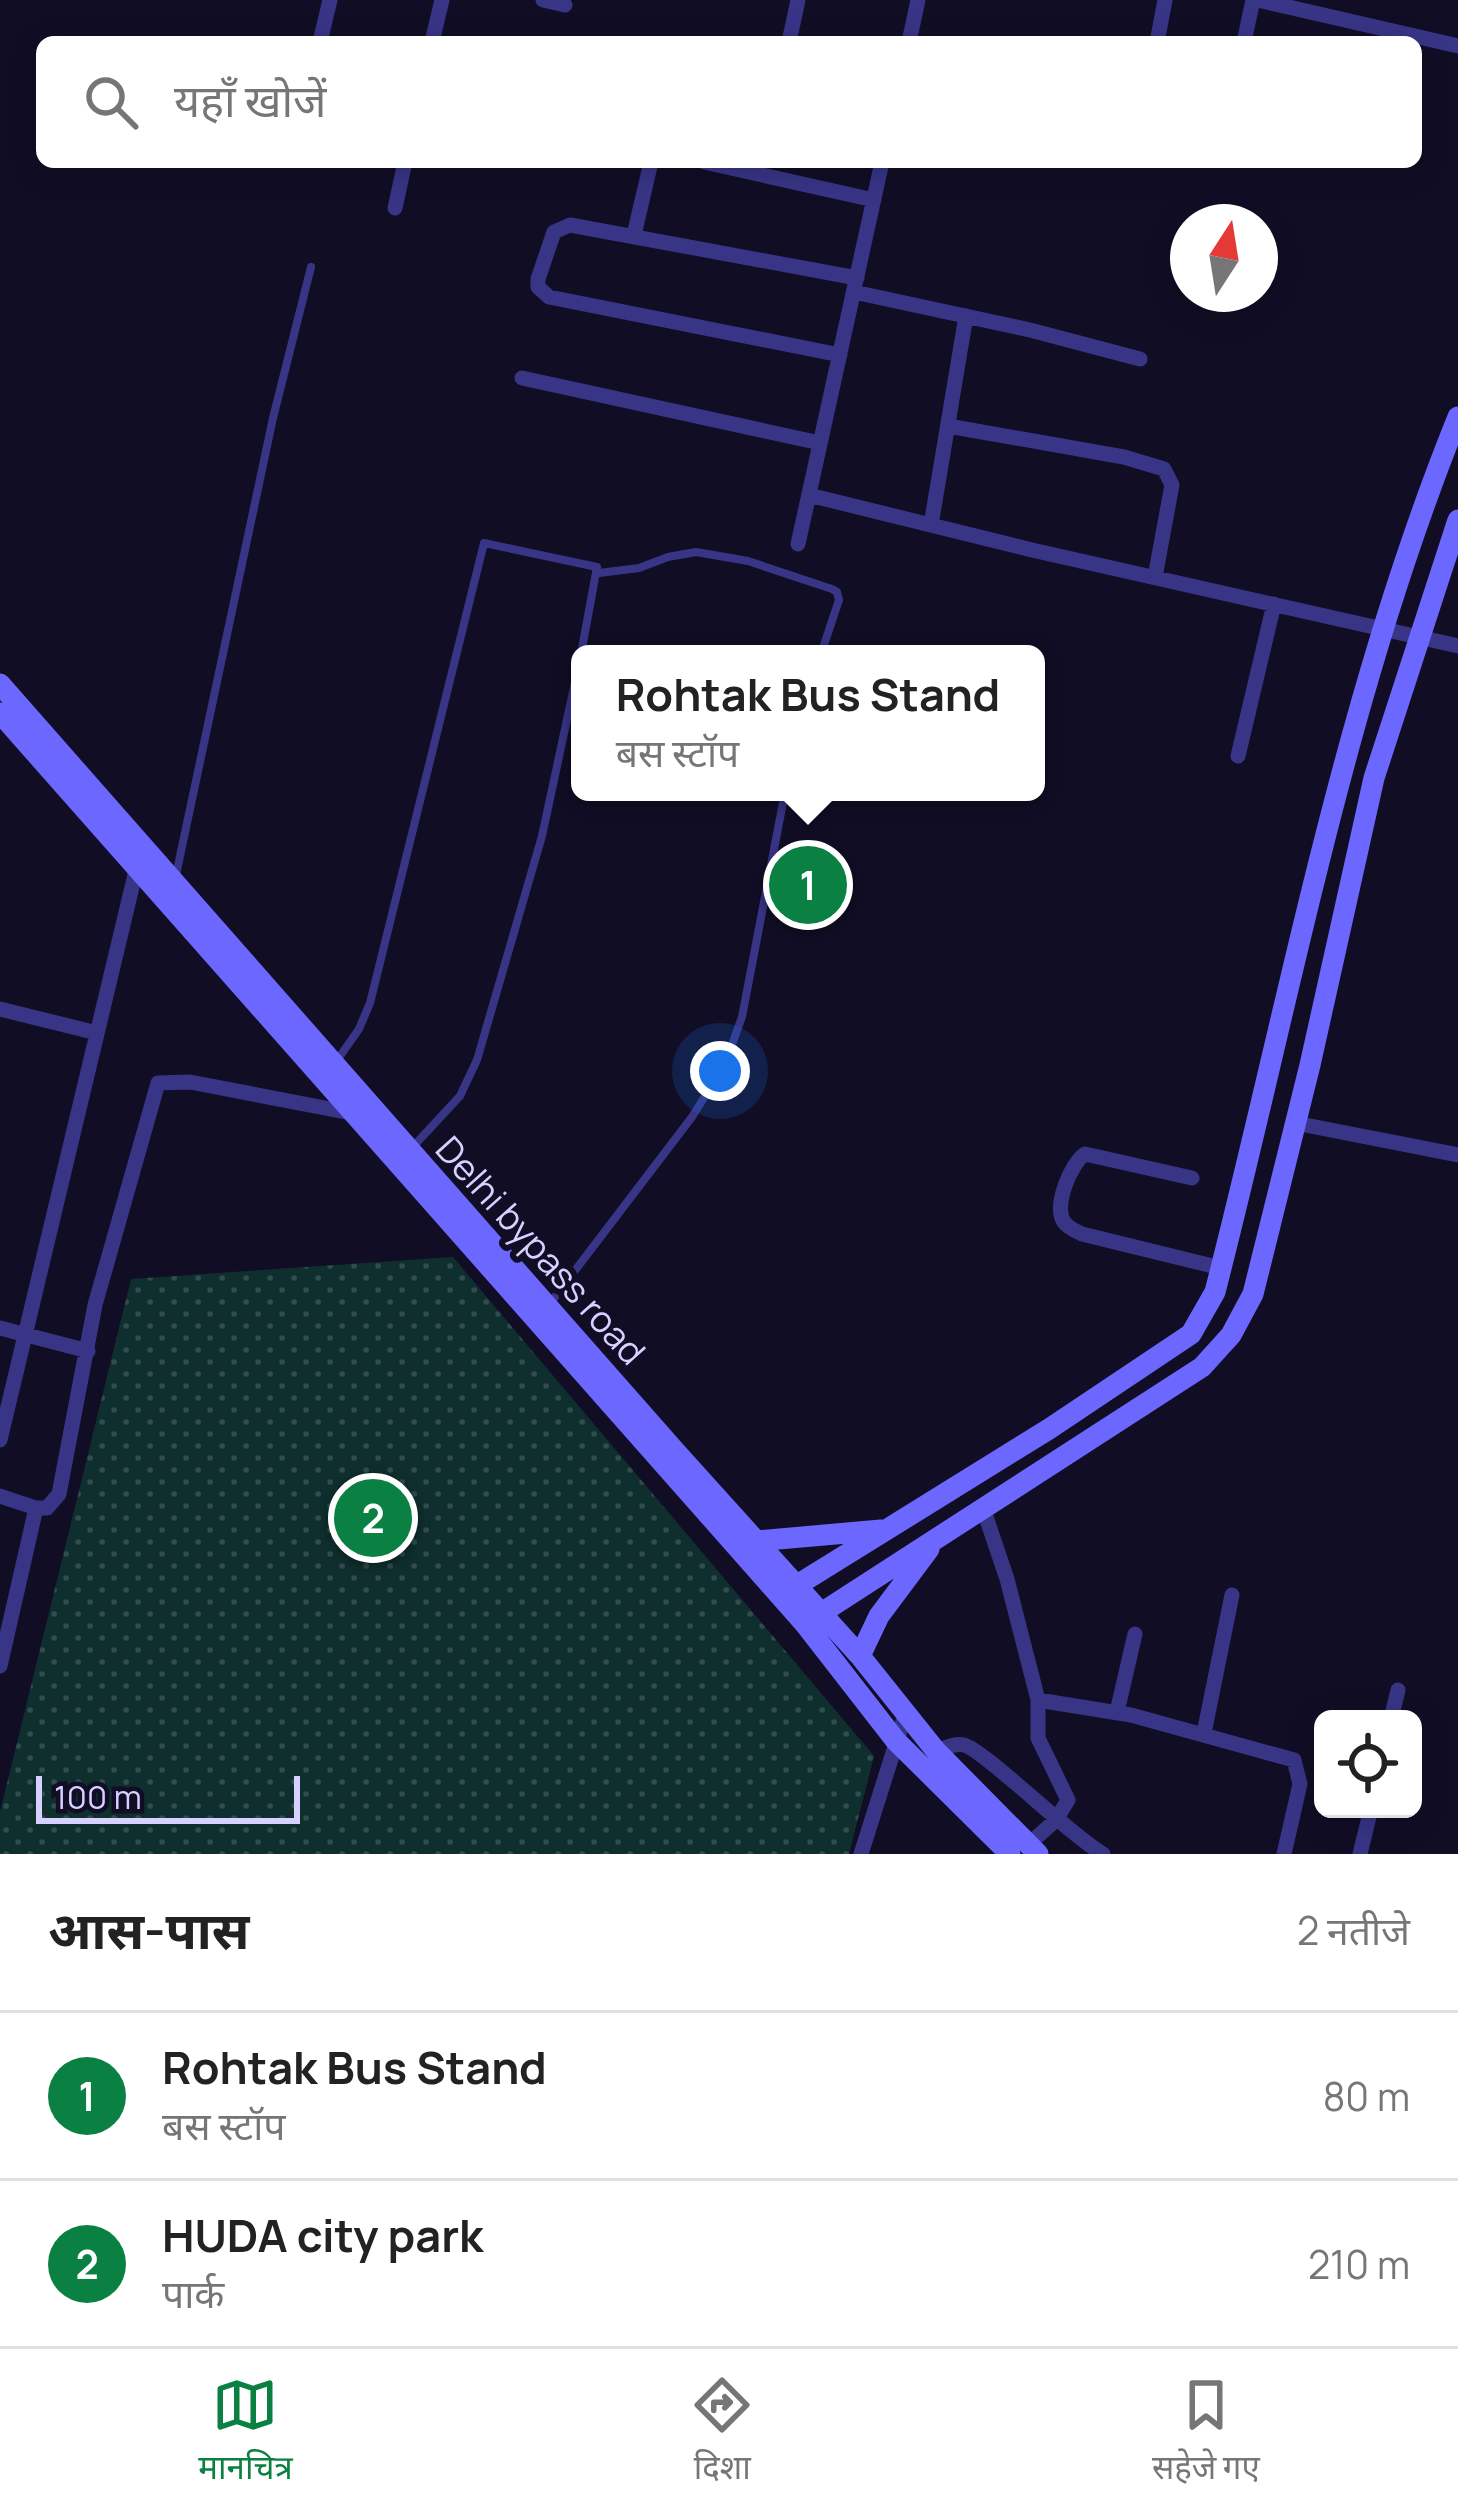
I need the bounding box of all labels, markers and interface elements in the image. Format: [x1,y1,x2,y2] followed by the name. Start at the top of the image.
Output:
[36,36,1422,168] search box
[78,69,144,135] icon: search
[174,69,327,131] text: यहाँ खोजें
[1170,204,1278,312] north arrow
[571,645,1045,801] popup
[616,663,1000,725] text: Rohtak Bus Stand
[616,725,739,779] text: बस स्टॉप
[769,840,847,930] pin: 1
[690,1041,750,1101] your location
[425,1125,657,1375] street label: Delhi bypass road
[334,1473,412,1563] pin: 2
[1314,1710,1422,1818] map controls
[1314,1710,1422,1818] button: locate
[36,1770,300,1823] scale bar
[54,1774,142,1819] text: 100 m
[48,1895,250,1964] text: आस-पास
[1297,1903,1410,1957] text: 2 नतीजे
[162,2036,547,2098] text: Rohtak Bus Stand
[78,2069,96,2123] text: 1
[1323,2069,1410,2123] text: 80 m
[162,2098,286,2152] text: बस स्टॉप
[162,2204,483,2266] text: HUDA city park
[75,2237,99,2291] text: 2
[1308,2237,1410,2291] text: 210 m
[162,2266,224,2320] text: पार्क
[198,2372,293,2492] tab: मानचित्र
[689,2372,755,2492] tab: दिशा
[1152,2372,1260,2492] tab: सहेजे गए

